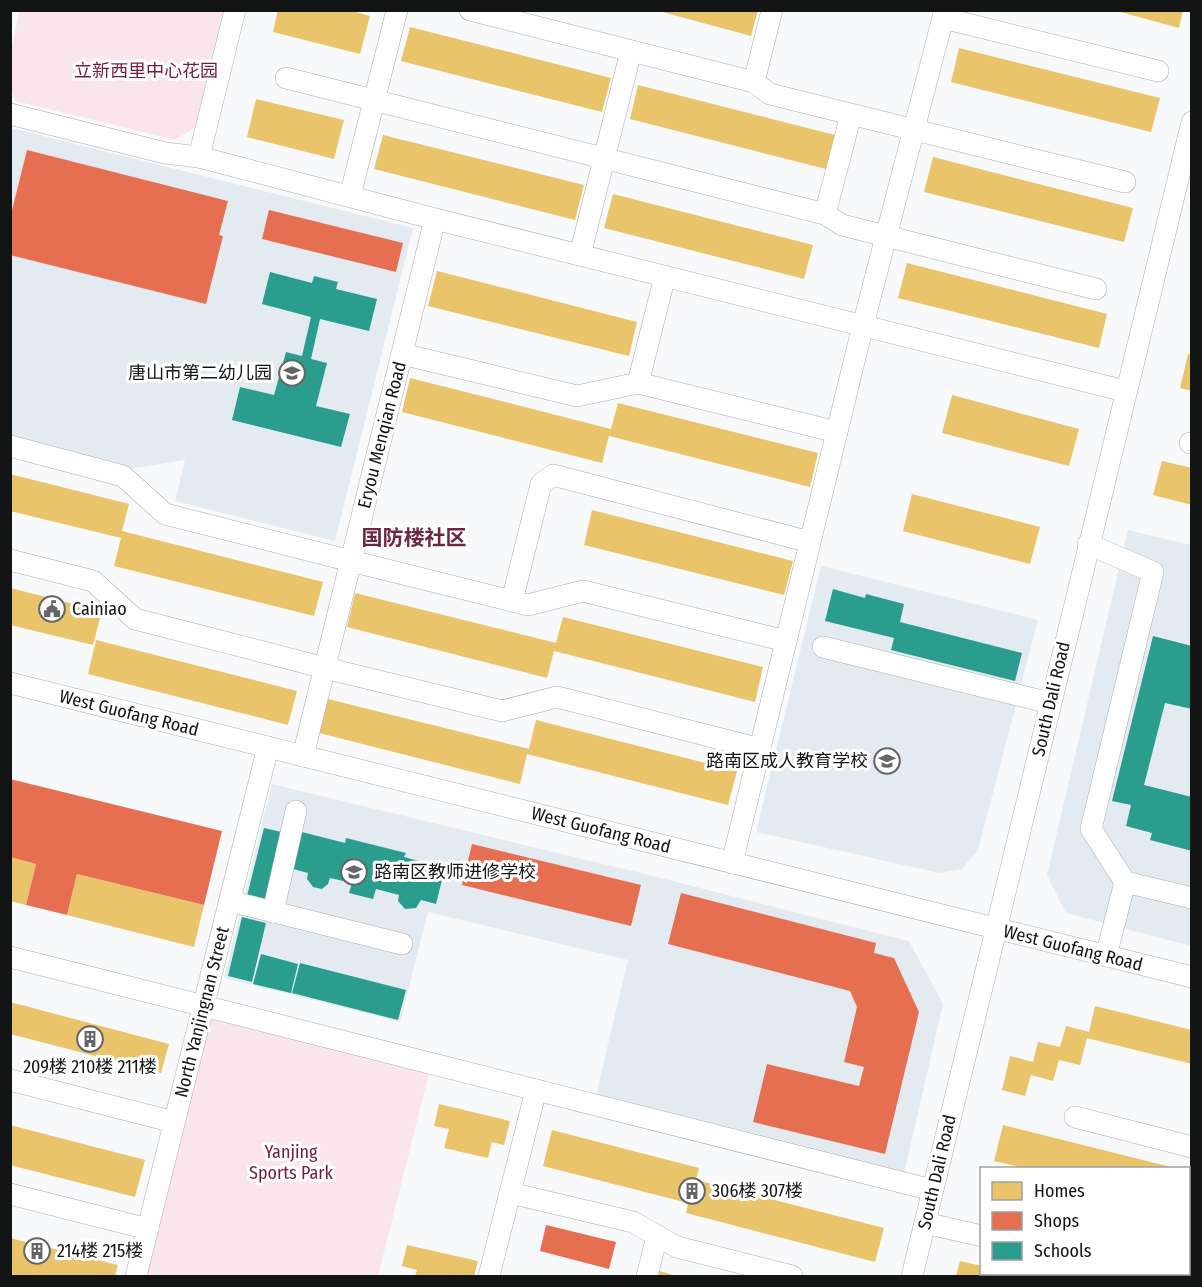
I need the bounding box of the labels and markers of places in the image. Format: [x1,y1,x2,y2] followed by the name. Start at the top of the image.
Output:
[277,358,307,388] school or university icon: 唐山市第二幼儿园
[128,362,272,384] place label: 唐山市第二幼儿园
[37,594,67,624] public building icon: Cainiao
[72,598,127,620] place label: Cainiao
[872,746,902,776] school or university icon: 路南区成人教育学校
[706,750,868,772] place label: 路南区成人教育学校
[339,857,369,887] school or university icon: 路南区教师进修学校
[374,861,536,883] place label: 路南区教师进修学校
[75,1024,105,1054] building icon: 209楼 210楼 211楼
[23,1056,157,1078] place label: 209楼 210楼 211楼
[677,1176,707,1206] building icon: 306楼 307楼
[712,1180,803,1202] place label: 306楼 307楼
[22,1236,52,1266] building icon: 214楼 215楼
[57,1240,143,1262] place label: 214楼 215楼

